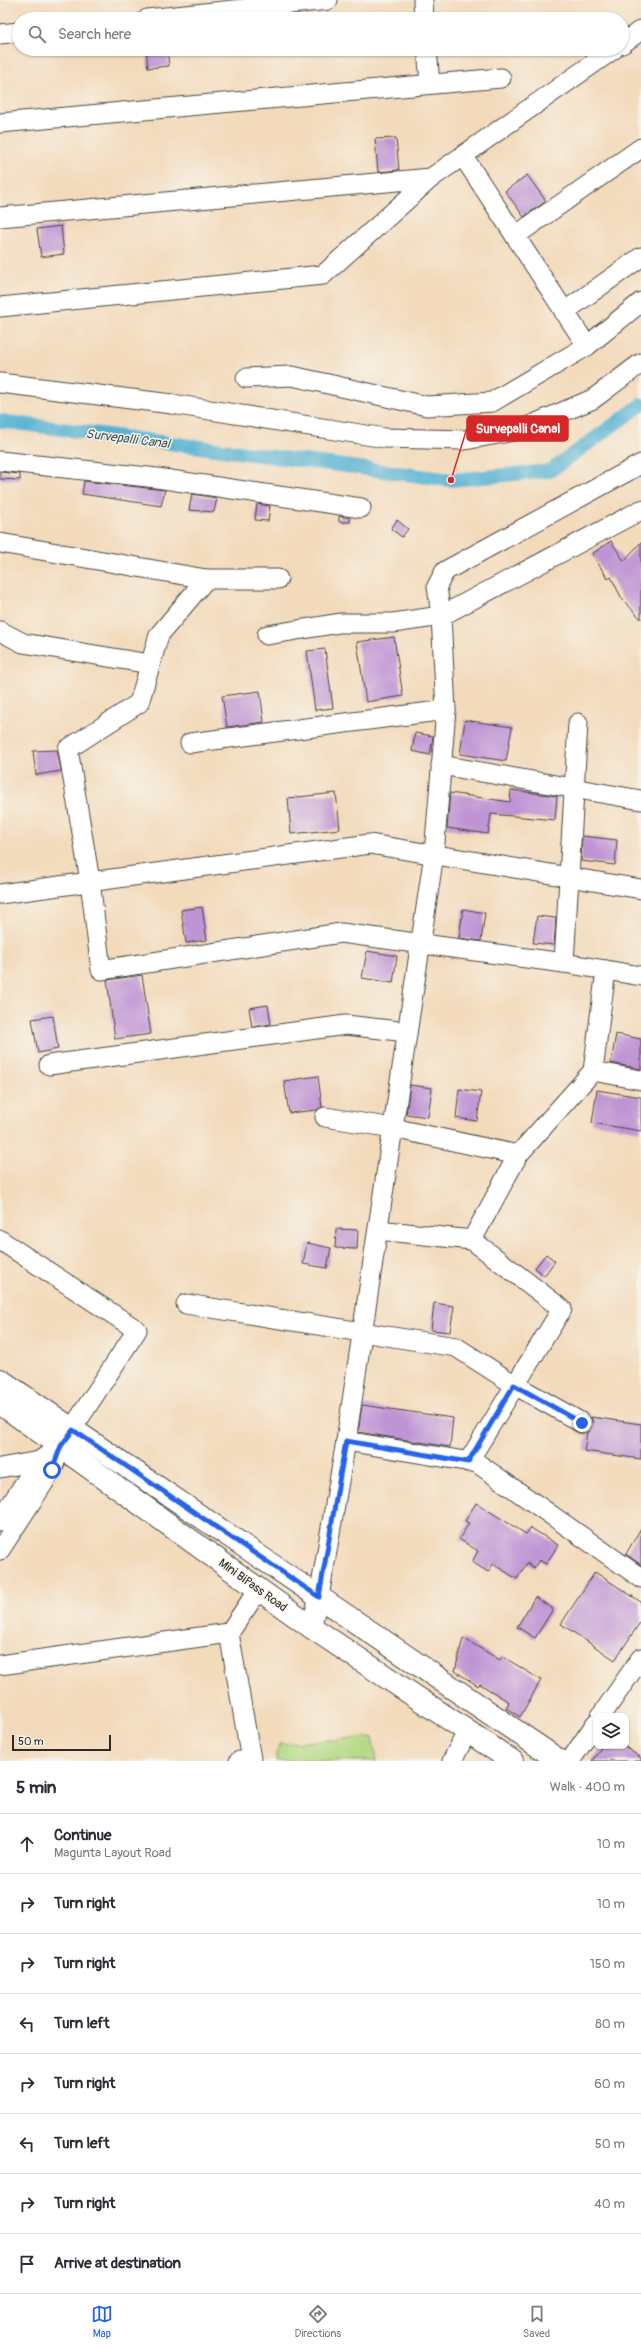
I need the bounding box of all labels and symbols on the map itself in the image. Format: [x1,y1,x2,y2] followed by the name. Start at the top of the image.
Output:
[467,416,568,441] callout: Survepalli Canal
[476,421,560,437] text: Survepalli Canal
[85,426,173,452] water label: Survepalli Canal
[573,1414,591,1432] route end
[43,1461,61,1479] route start
[216,1556,290,1615] street label: Mini BiPass Road
[12,1733,111,1752] scale bar

